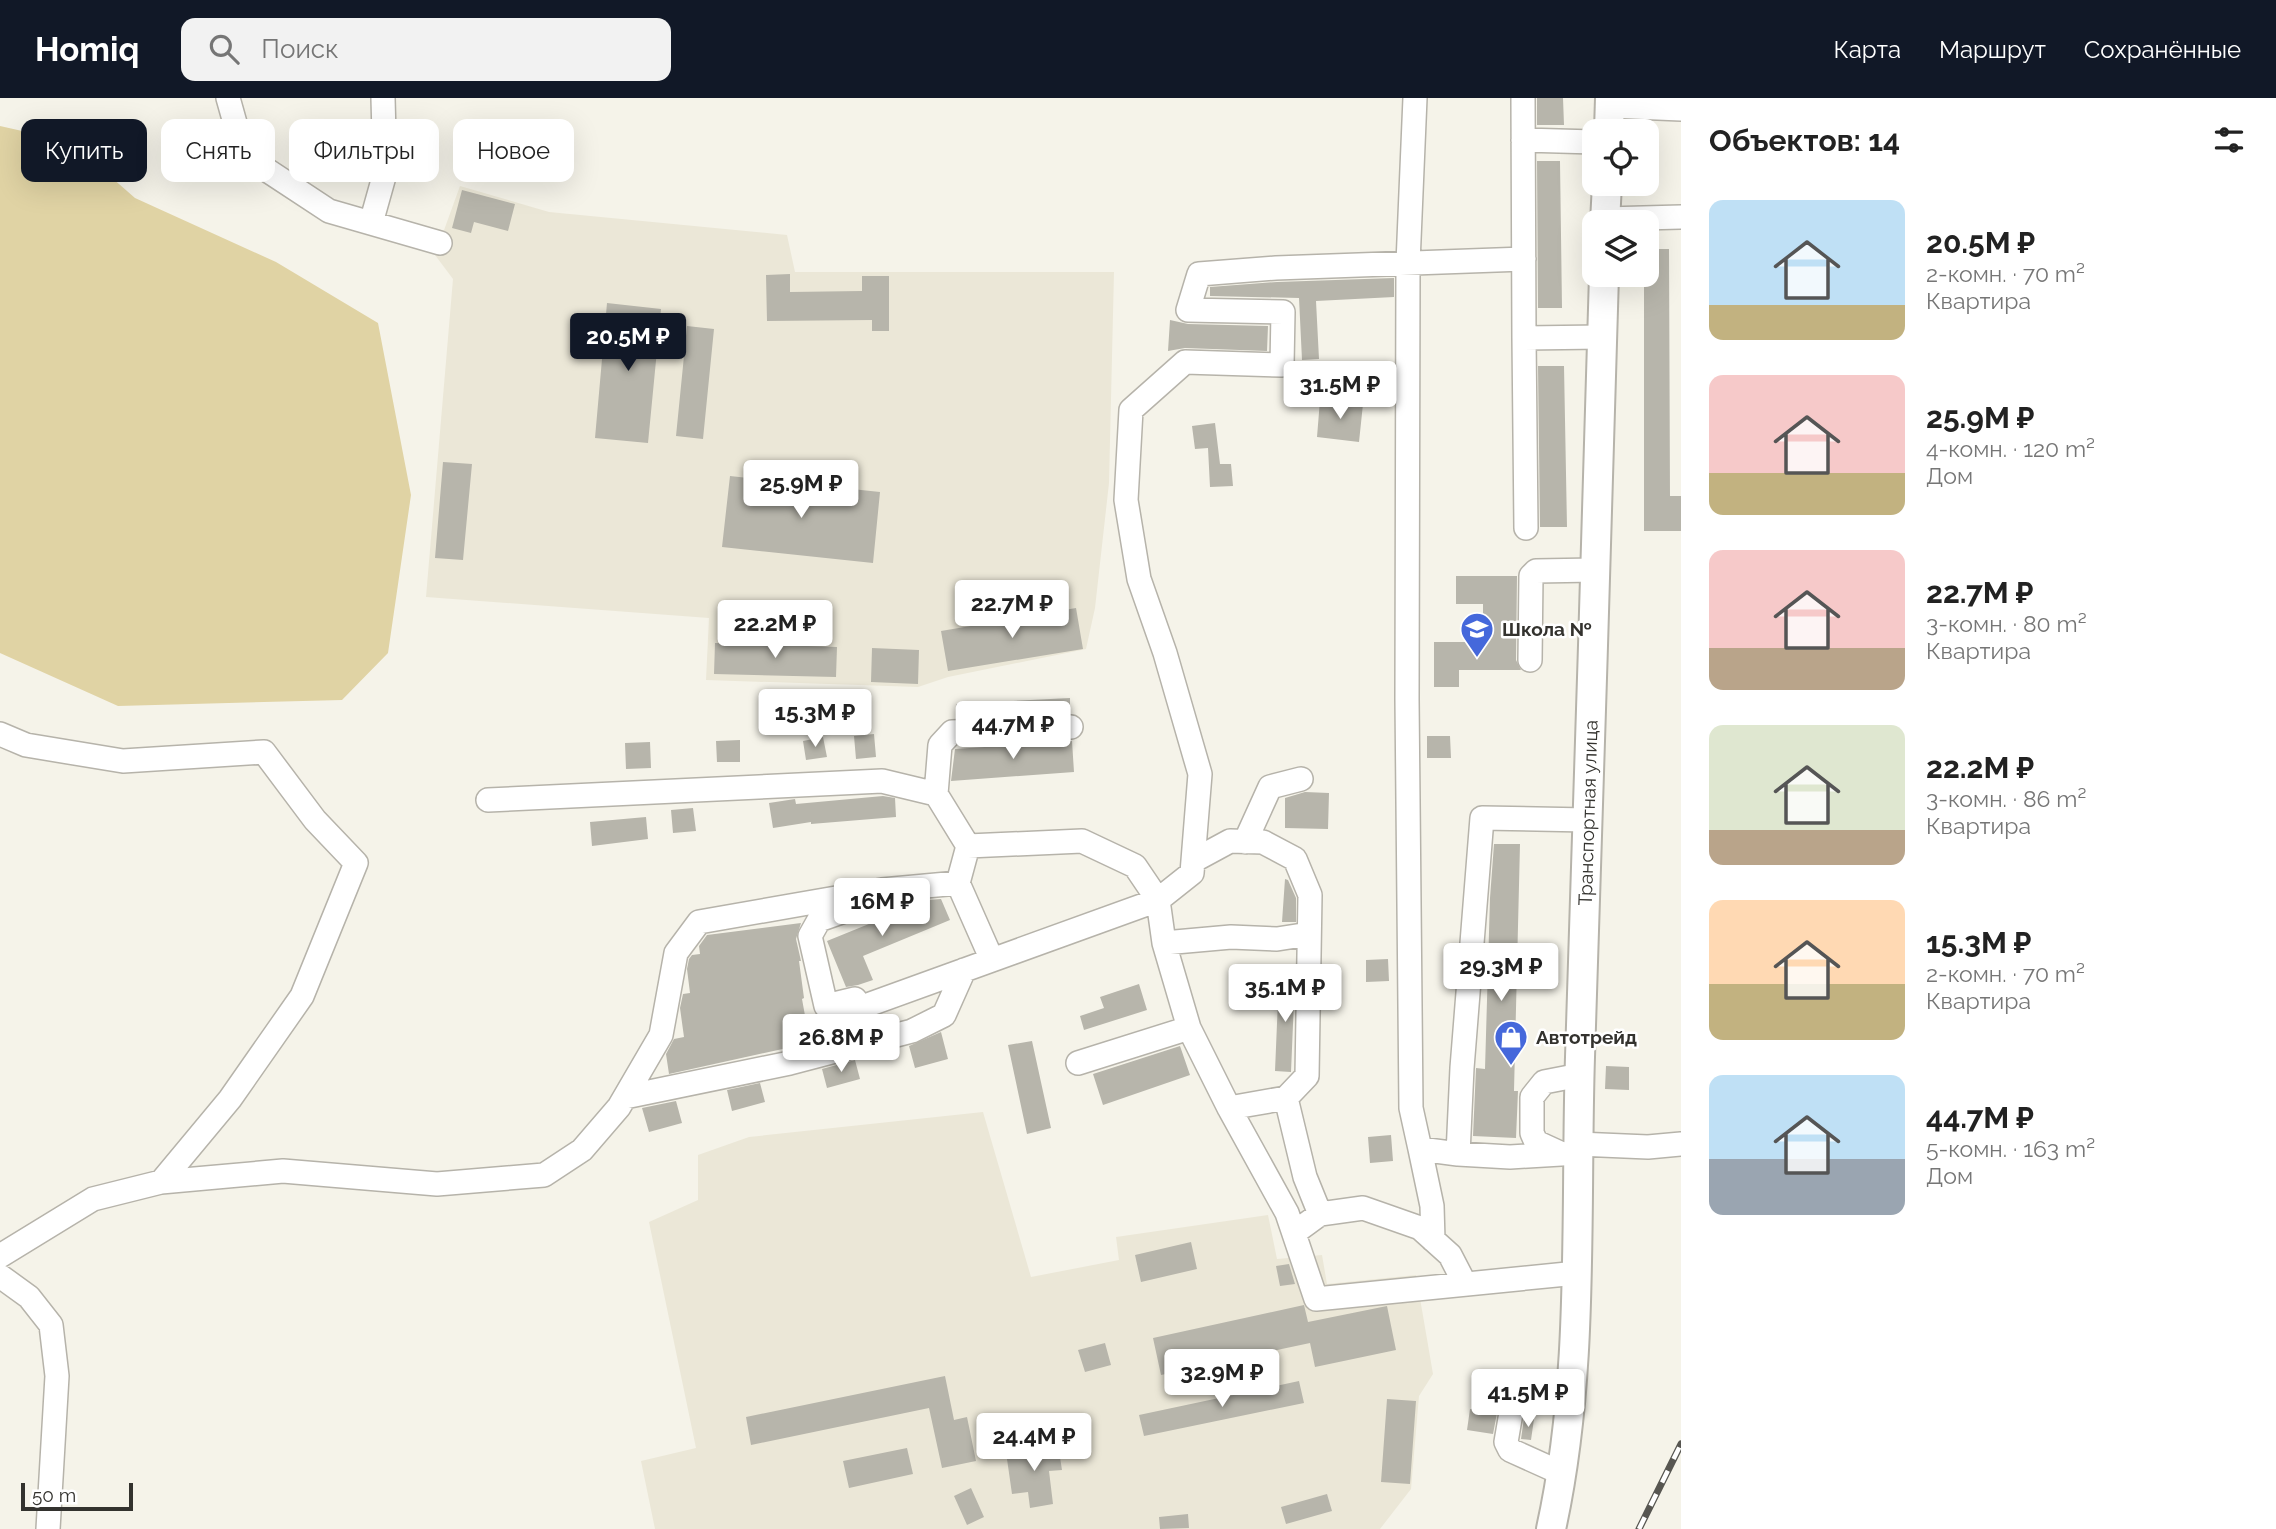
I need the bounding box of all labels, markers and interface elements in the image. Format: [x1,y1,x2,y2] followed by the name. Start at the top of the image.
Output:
[181,18,671,81] search box
[35,30,139,69] text: Homiq
[205,30,243,68] icon: search
[261,34,339,64] text: Поиск
[1833,35,1901,64] text: Карта
[1939,35,2046,64] text: Маршрут
[2084,35,2241,64] text: Сохранённые
[21,119,147,182] chip: Купить
[161,119,275,182] chip: Снять
[289,119,439,182] chip: Фильтры
[453,119,574,182] chip: Новое
[1582,119,1659,287] map controls
[1582,119,1659,196] button: locate
[2210,121,2248,159] icon: filters
[1709,123,1900,158] text: Объектов: 14
[1582,210,1659,287] button: layers
[1926,225,2035,260] text: 20.5M ₽
[1765,228,1849,312] icon: home
[1926,260,2085,287] text: 2-комн. · 70 m²
[1926,287,2031,314] text: Квартира
[563,314,693,373] pin: 20.5M ₽
[586,322,670,349] text: 20.5M ₽
[1275,362,1405,421] pin: 31.5M ₽
[1300,370,1380,397] text: 31.5M ₽
[1926,400,2035,435] text: 25.9M ₽
[1765,403,1849,487] icon: home
[1926,435,2095,462] text: 4-комн. · 120 m²
[736,460,866,520] pin: 25.9M ₽
[1926,462,1973,489] text: Дом
[759,469,843,496] text: 25.9M ₽
[1926,575,2033,610] text: 22.7M ₽
[1765,578,1849,662] icon: home
[947,580,1077,640] pin: 22.7M ₽
[971,589,1053,616] text: 22.7M ₽
[710,601,840,660] pin: 22.2M ₽
[734,609,816,636] text: 22.2M ₽
[1458,610,1496,659] school or university icon: Школа №
[1926,610,2087,637] text: 3-комн. · 80 m²
[1502,618,1592,640] place label: Школа №
[1926,637,2031,664] text: Квартира
[750,690,880,749] pin: 15.3M ₽
[775,698,855,725] text: 15.3M ₽
[948,702,1078,761] pin: 44.7M ₽
[972,710,1054,737] text: 44.7M ₽
[1574,720,1602,906] street label: Транспортная улица
[1926,750,2034,785] text: 22.2M ₽
[1765,753,1849,837] icon: home
[1926,785,2086,812] text: 3-комн. · 86 m²
[1926,812,2031,839] text: Квартира
[833,878,931,938] pin: 16M ₽
[850,887,914,914] text: 16M ₽
[1926,925,2032,960] text: 15.3M ₽
[1765,928,1849,1012] icon: home
[1436,944,1566,1003] pin: 29.3M ₽
[1459,952,1543,979] text: 29.3M ₽
[1926,960,2085,987] text: 2-комн. · 70 m²
[1220,964,1350,1024] pin: 35.1M ₽
[1245,973,1325,1000] text: 35.1M ₽
[1926,987,2031,1014] text: Квартира
[776,1014,906,1074] pin: 26.8M ₽
[1492,1018,1530,1067] shop icon: Автотрейд
[799,1023,883,1050] text: 26.8M ₽
[1536,1026,1637,1048] place label: Автотрейд
[1926,1100,2034,1135] text: 44.7M ₽
[1765,1103,1849,1187] icon: home
[1926,1135,2095,1162] text: 5-комн. · 163 m²
[1926,1162,1973,1189] text: Дом
[1157,1350,1287,1409] pin: 32.9M ₽
[1180,1358,1264,1385] text: 32.9M ₽
[1463,1370,1593,1429] pin: 41.5M ₽
[1487,1378,1569,1405] text: 41.5M ₽
[969,1414,1099,1473] pin: 24.4M ₽
[992,1422,1076,1449] text: 24.4M ₽
[21,1480,133,1512] scale bar
[32,1484,76,1506] text: 50 m

